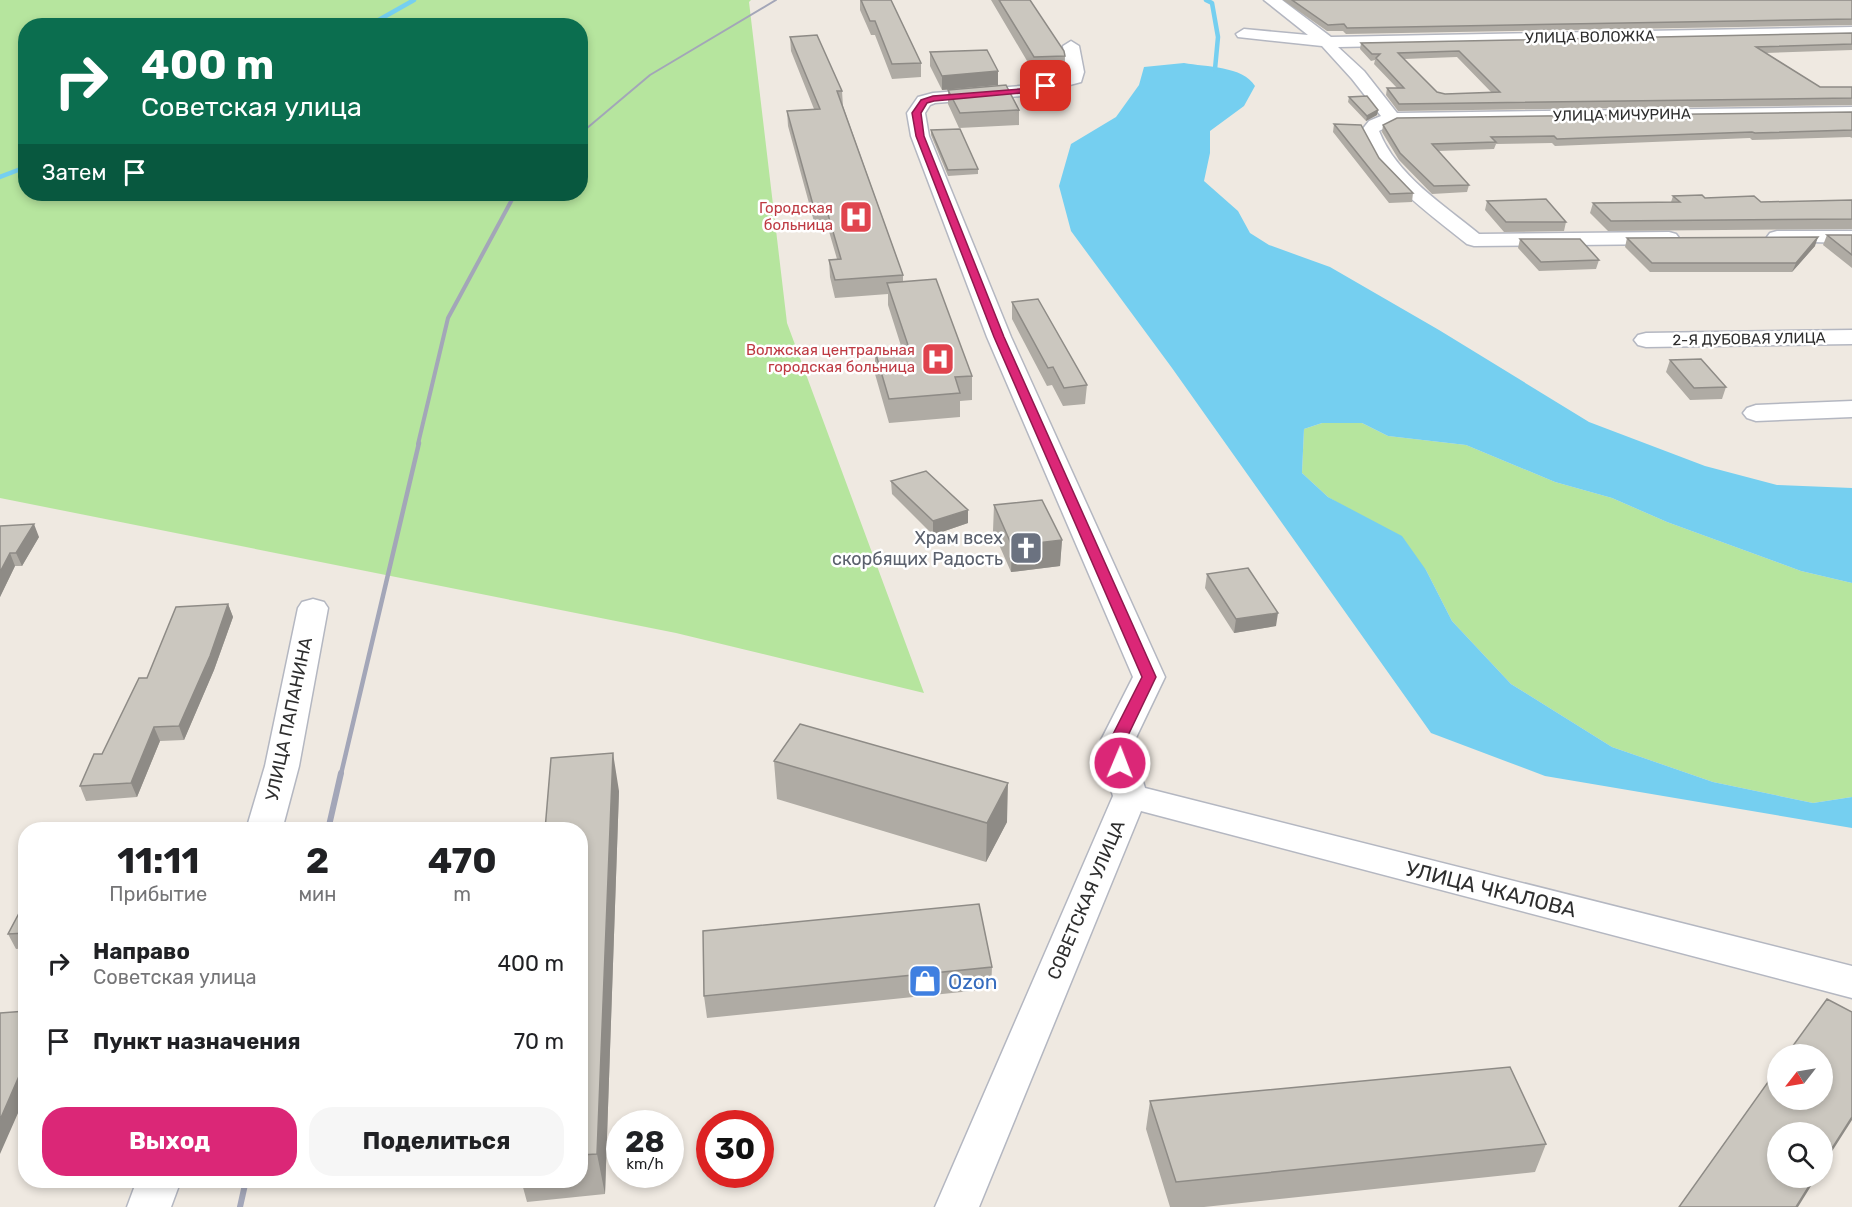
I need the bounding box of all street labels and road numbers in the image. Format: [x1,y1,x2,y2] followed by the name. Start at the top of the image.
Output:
[1525,27,1655,47] street label: УЛИЦА ВОЛОЖКА
[1553,105,1691,125] street label: УЛИЦА МИЧУРИНА
[1672,329,1826,349] street label: 2-Я ДУБОВАЯ УЛИЦА
[261,635,317,803] street label: УЛИЦА ПАПАНИНА
[1043,817,1129,983] street label: СОВЕТСКАЯ УЛИЦА
[1403,856,1579,922] street label: УЛИЦА ЧКАЛОВА

